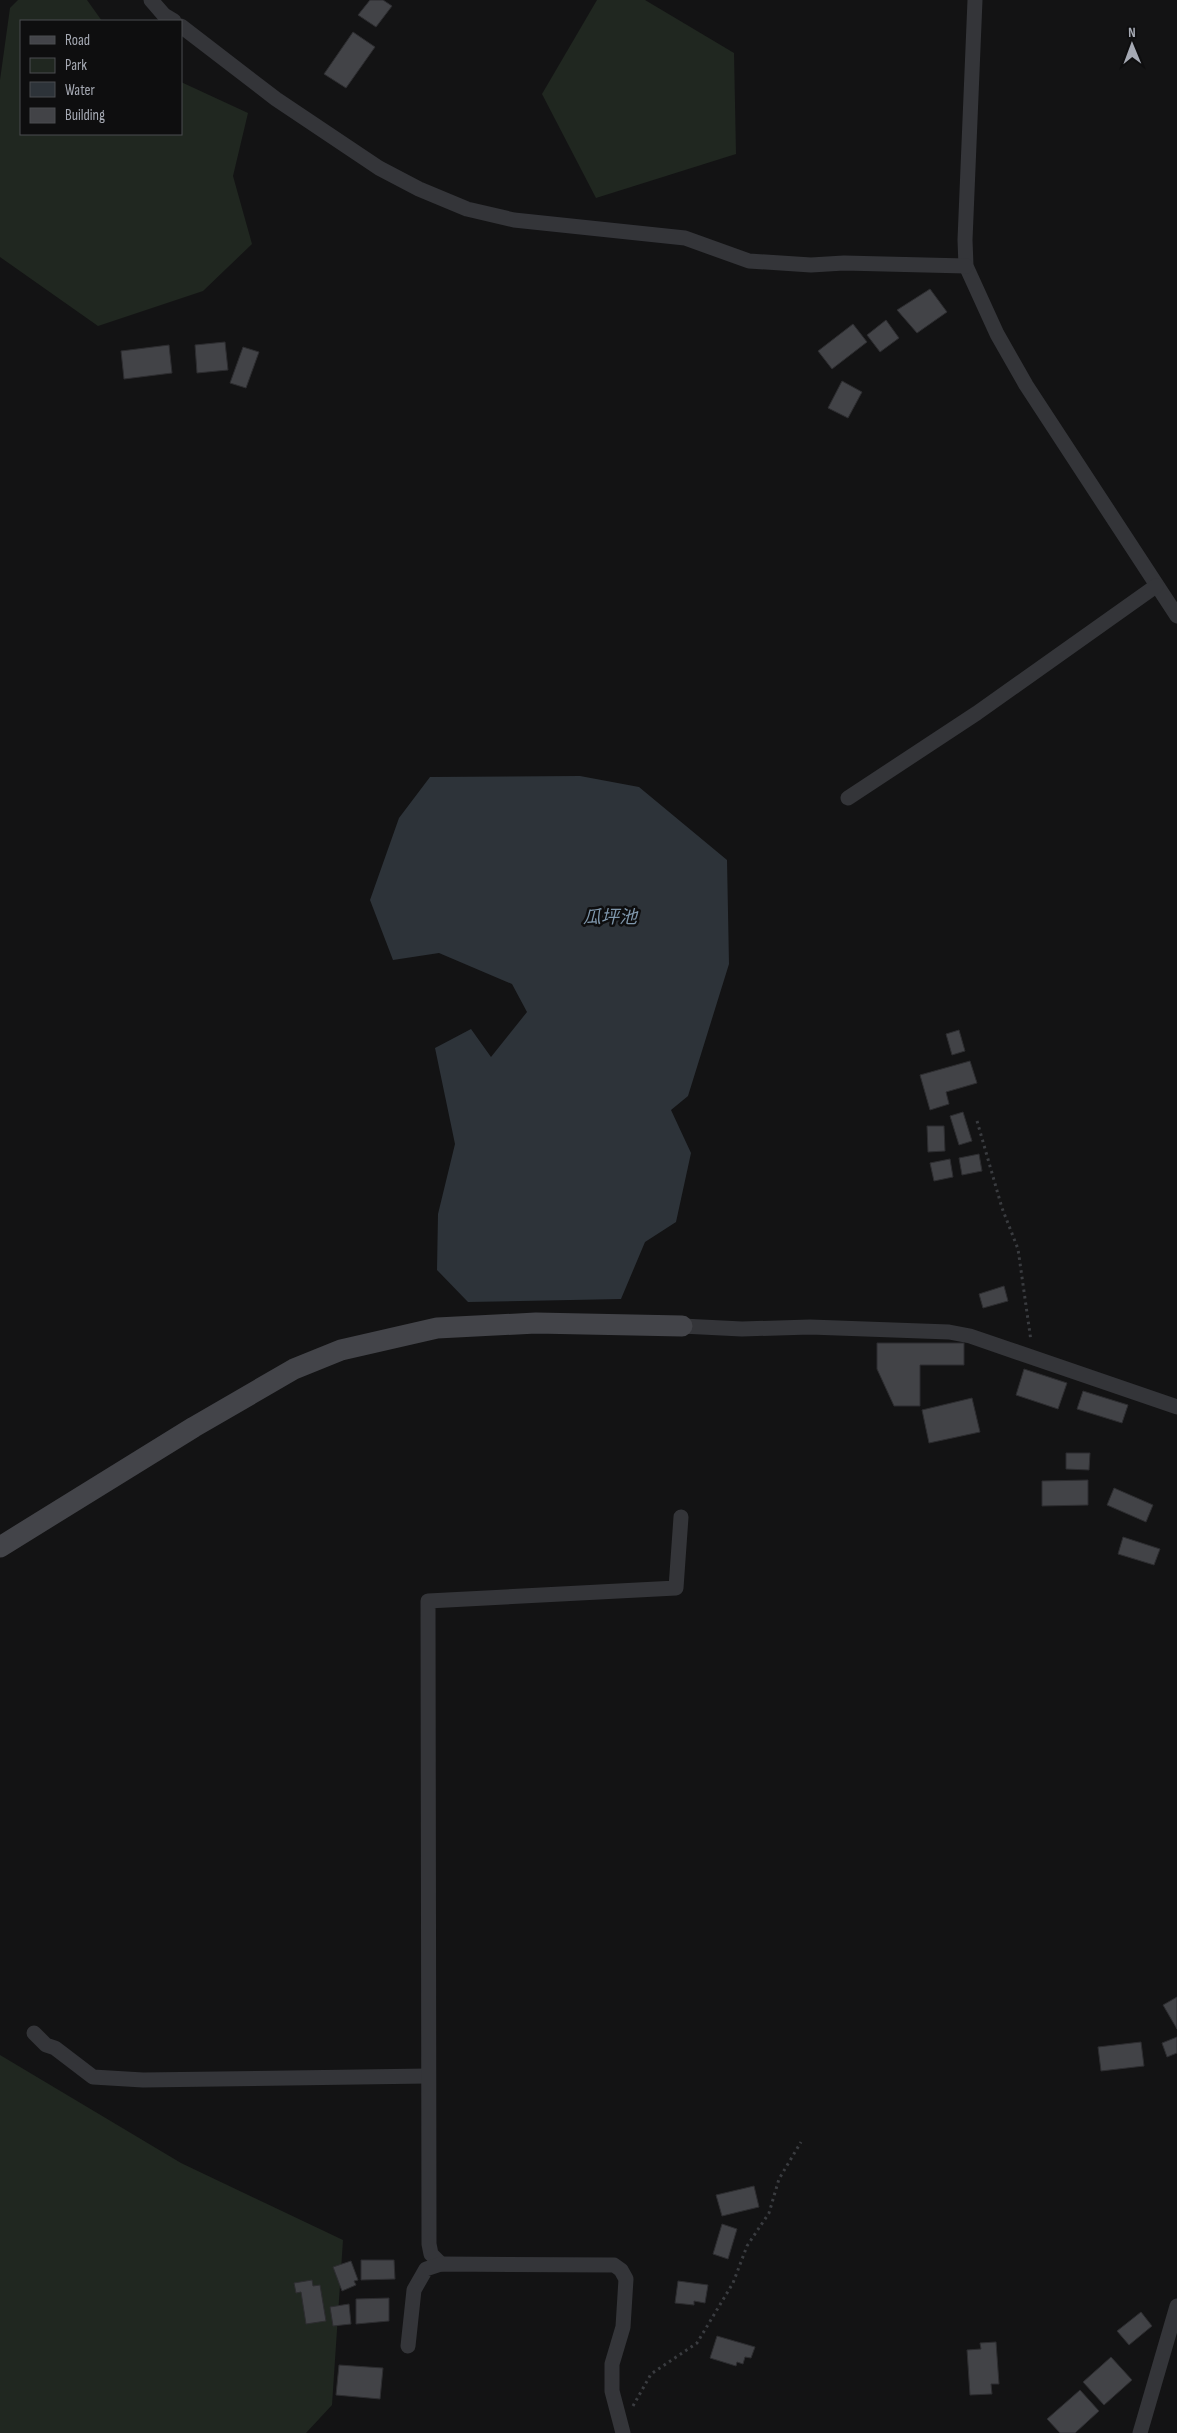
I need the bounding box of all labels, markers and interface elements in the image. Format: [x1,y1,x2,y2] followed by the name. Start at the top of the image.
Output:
[20,20,182,135] legend
[1107,20,1157,70] north arrow
[1128,24,1136,41] text: N
[65,31,90,50] text: Road
[65,56,87,75] text: Park
[65,81,96,100] text: Water
[65,106,105,125] text: Building
[583,907,639,928] water label: 瓜坪池

